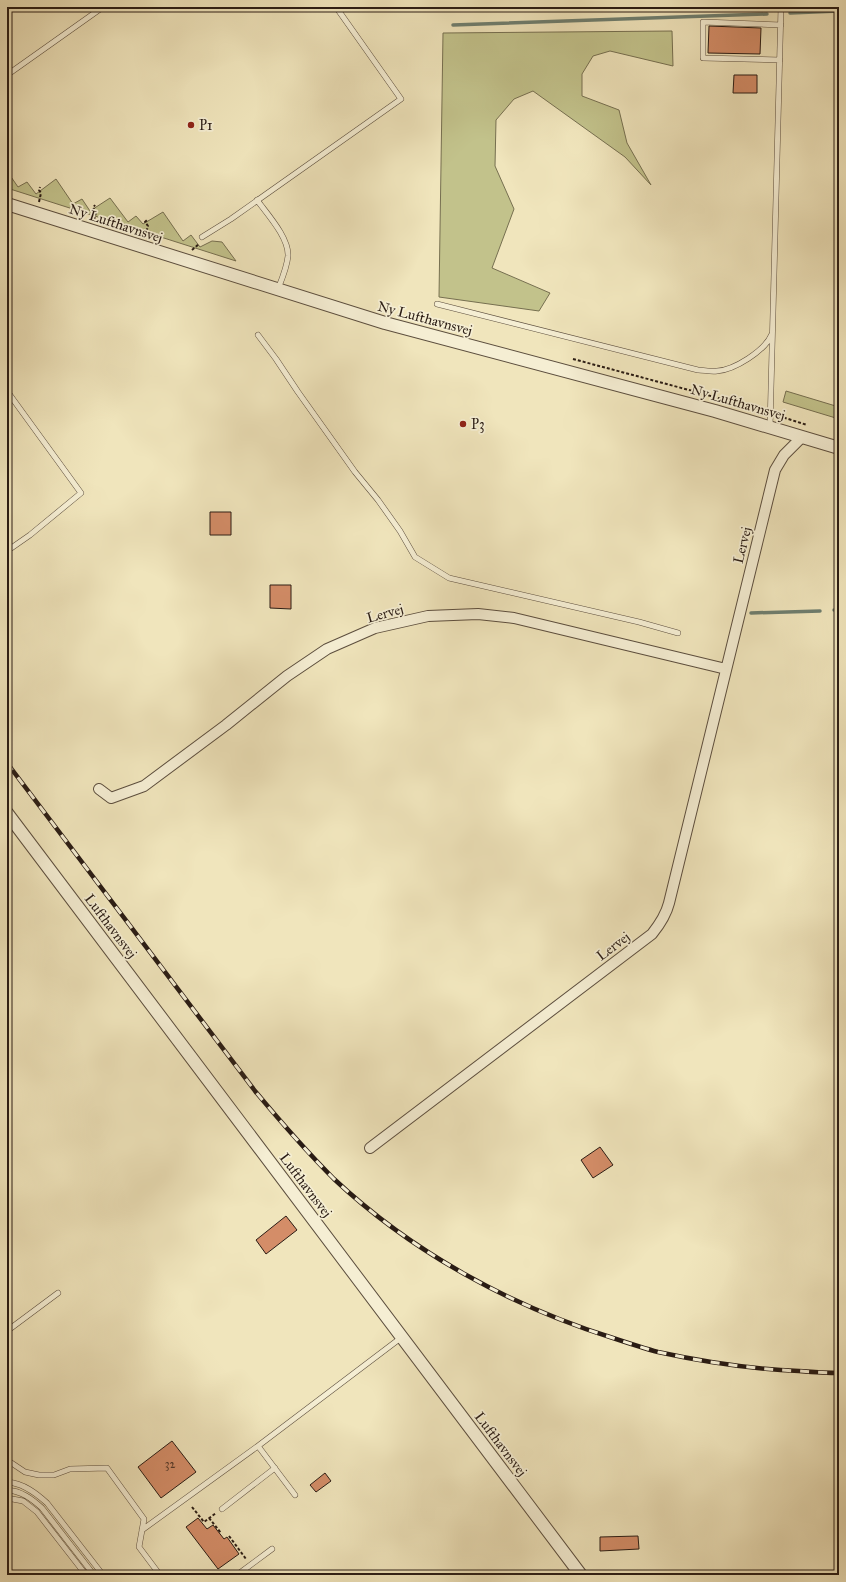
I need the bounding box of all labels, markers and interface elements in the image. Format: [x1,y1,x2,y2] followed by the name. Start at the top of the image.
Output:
[199,117,213,134] place label: P1
[186,120,196,130] marker: P1
[67,200,165,247] street label: Ny Lufthavnsvej
[376,298,474,339] street label: Ny Lufthavnsvej
[689,381,787,424] street label: Ny Lufthavnsvej
[471,416,485,433] place label: P3
[458,419,468,429] marker: P3
[730,525,755,565] street label: Lervej
[365,600,405,627] street label: Lervej
[81,891,140,962] street label: Lufthavnsvej
[593,928,633,964] street label: Lervej
[276,1150,335,1221] street label: Lufthavnsvej
[471,1409,530,1480] street label: Lufthavnsvej
[165,1457,175,1471] house number: 32

